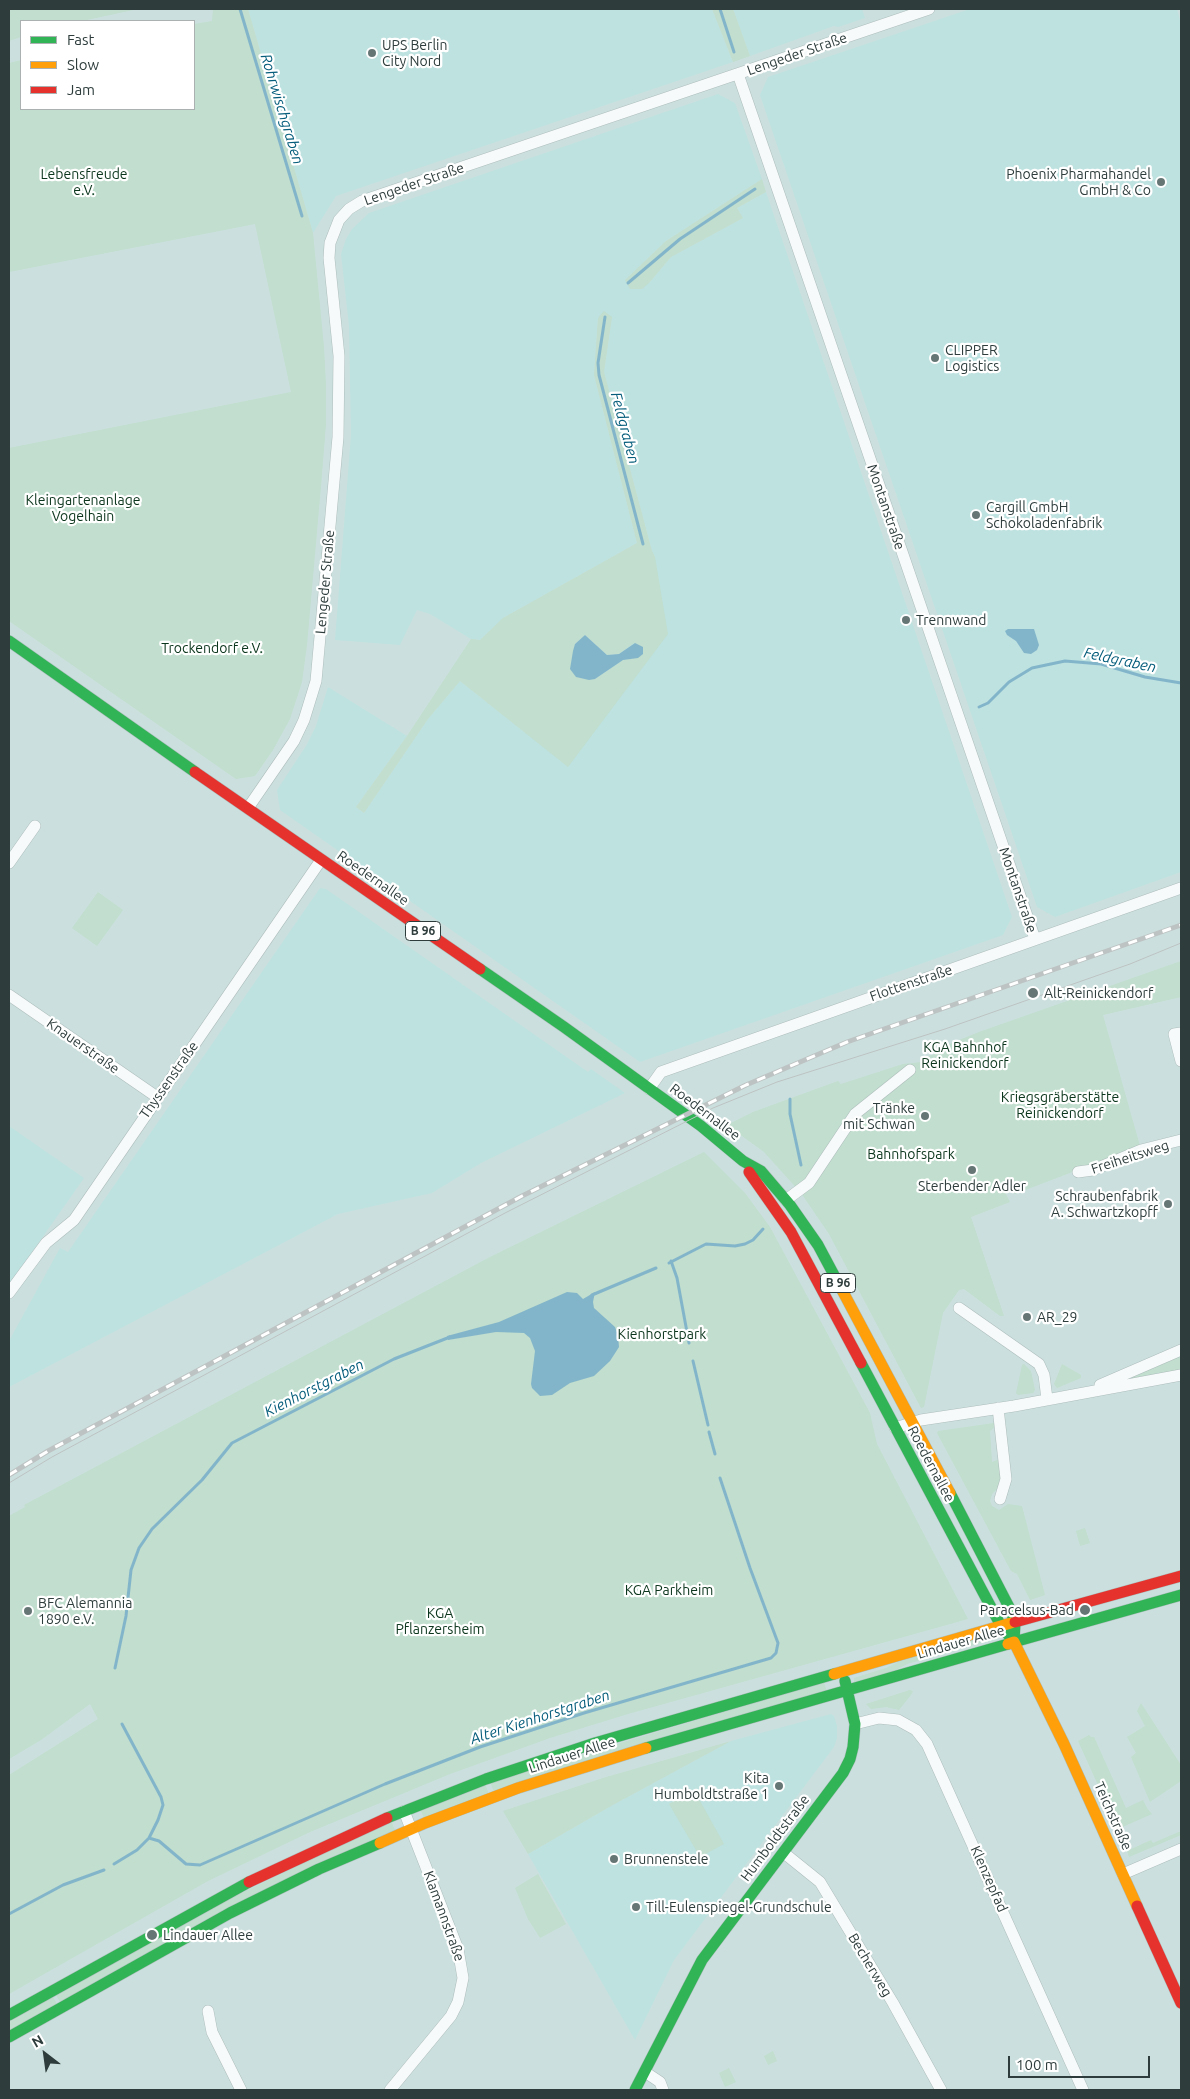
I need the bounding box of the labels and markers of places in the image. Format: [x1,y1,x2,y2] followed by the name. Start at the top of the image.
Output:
[382,37,447,70] place label: UPS Berlin City Nord
[366,47,378,59] marker: UPS Berlin City Nord
[1006,166,1151,198] place label: Phoenix Pharmahandel GmbH & Co
[1155,176,1167,188] marker: Phoenix Pharmahandel GmbH & Co
[945,342,999,374] place label: CLIPPER Logistics
[929,352,941,364] marker: CLIPPER Logistics
[986,499,1102,532] place label: Cargill GmbH Schokoladenfabrik
[970,509,982,521] marker: Cargill GmbH Schokoladenfabrik
[916,612,987,628] place label: Trennwand
[900,614,912,626] marker: Trennwand
[1044,985,1153,1001] place label: Alt-Reinickendorf
[1026,986,1040,1000] marker: Alt-Reinickendorf
[843,1100,915,1132] place label: Tränke mit Schwan
[919,1110,931,1122] marker: Tränke mit Schwan
[966,1164,978,1176] marker: Sterbender Adler
[918,1178,1026,1194] place label: Sterbender Adler
[1051,1188,1158,1220] place label: Schraubenfabrik A. Schwartzkopff
[1162,1198,1174,1210] marker: Schraubenfabrik A. Schwartzkopff
[1037,1309,1078,1325] place label: AR_29
[1021,1311,1033,1323] marker: AR_29
[38,1595,132,1628] place label: BFC Alemannia 1890 e.V.
[980,1602,1074,1618] place label: Paracelsus-Bad
[1078,1603,1092,1617] marker: Paracelsus-Bad
[22,1605,34,1617] marker: BFC Alemannia 1890 e.V.
[654,1770,769,1802] place label: Kita Humboldtstraße 1
[773,1780,785,1792] marker: Kita Humboldtstraße 1
[624,1851,709,1867] place label: Brunnenstele
[608,1853,620,1865] marker: Brunnenstele
[646,1899,832,1915] place label: Till-Eulenspiegel-Grundschule
[630,1901,642,1913] marker: Till-Eulenspiegel-Grundschule
[163,1927,253,1943] place label: Lindauer Allee
[145,1928,159,1942] marker: Lindauer Allee

